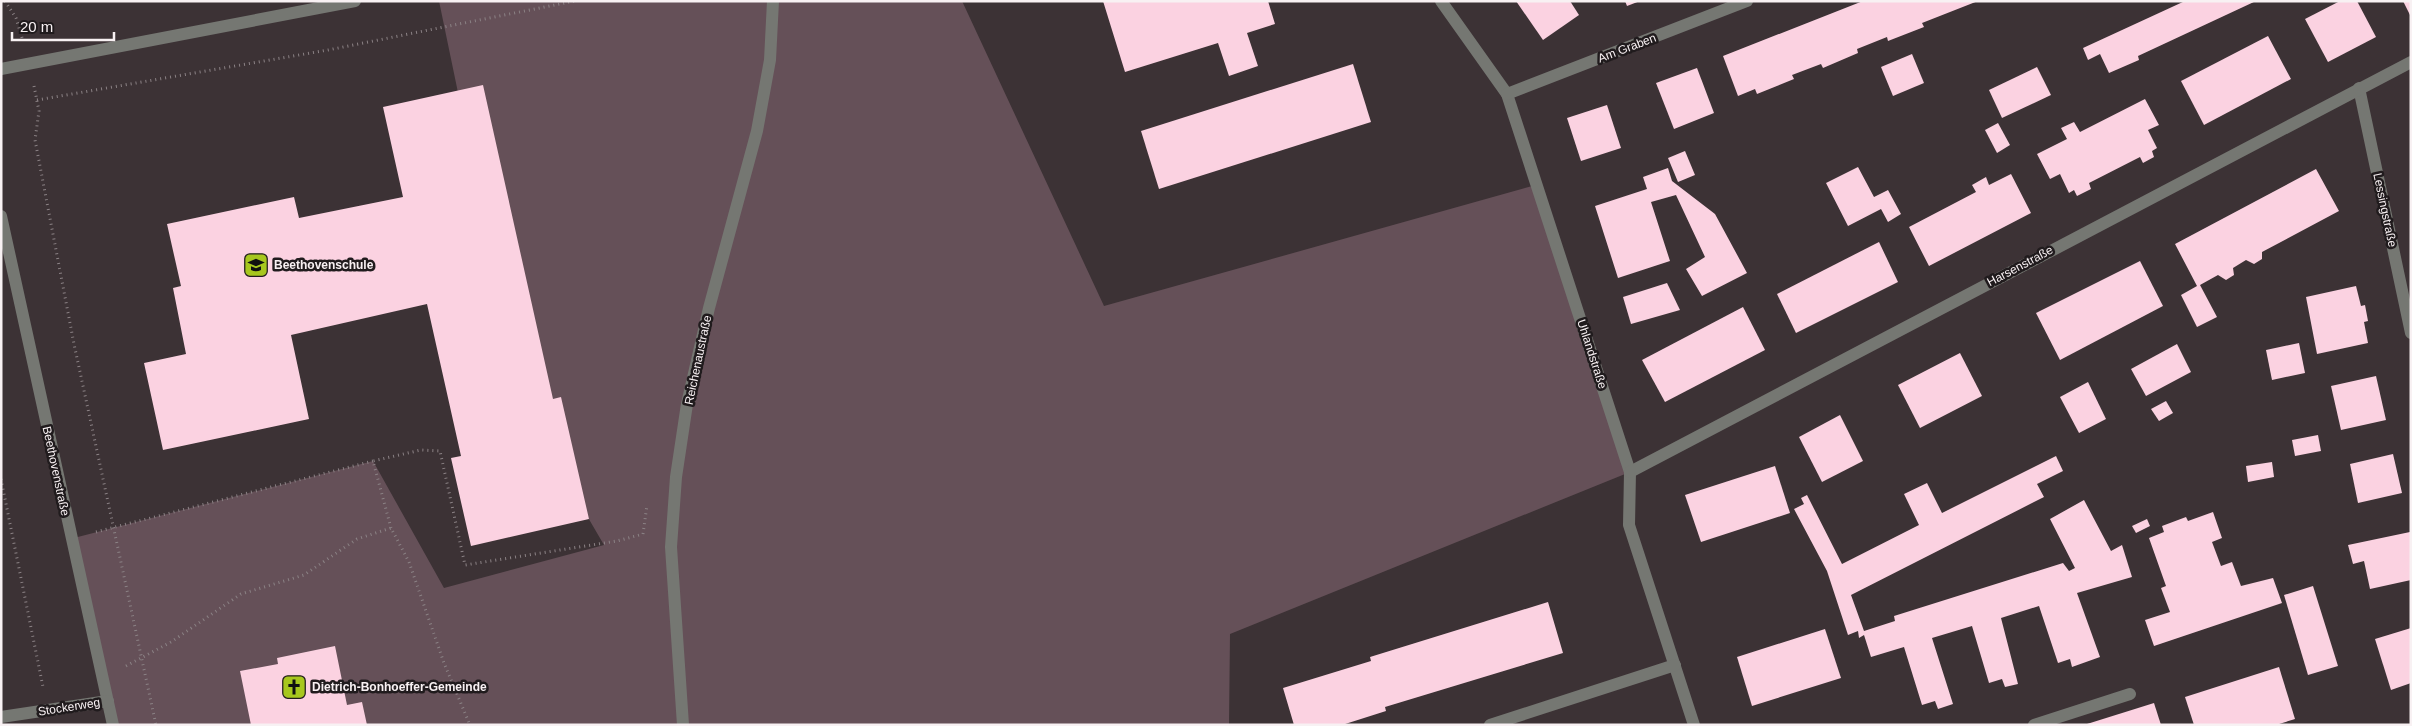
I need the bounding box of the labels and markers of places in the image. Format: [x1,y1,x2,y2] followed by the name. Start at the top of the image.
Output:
[243,252,269,278] school or university icon: Beethovenschule
[274,258,374,272] place label: Beethovenschule
[281,674,307,700] church icon: Dietrich-Bonhoeffer-Gemeinde
[312,680,487,694] place label: Dietrich-Bonhoeffer-Gemeinde

